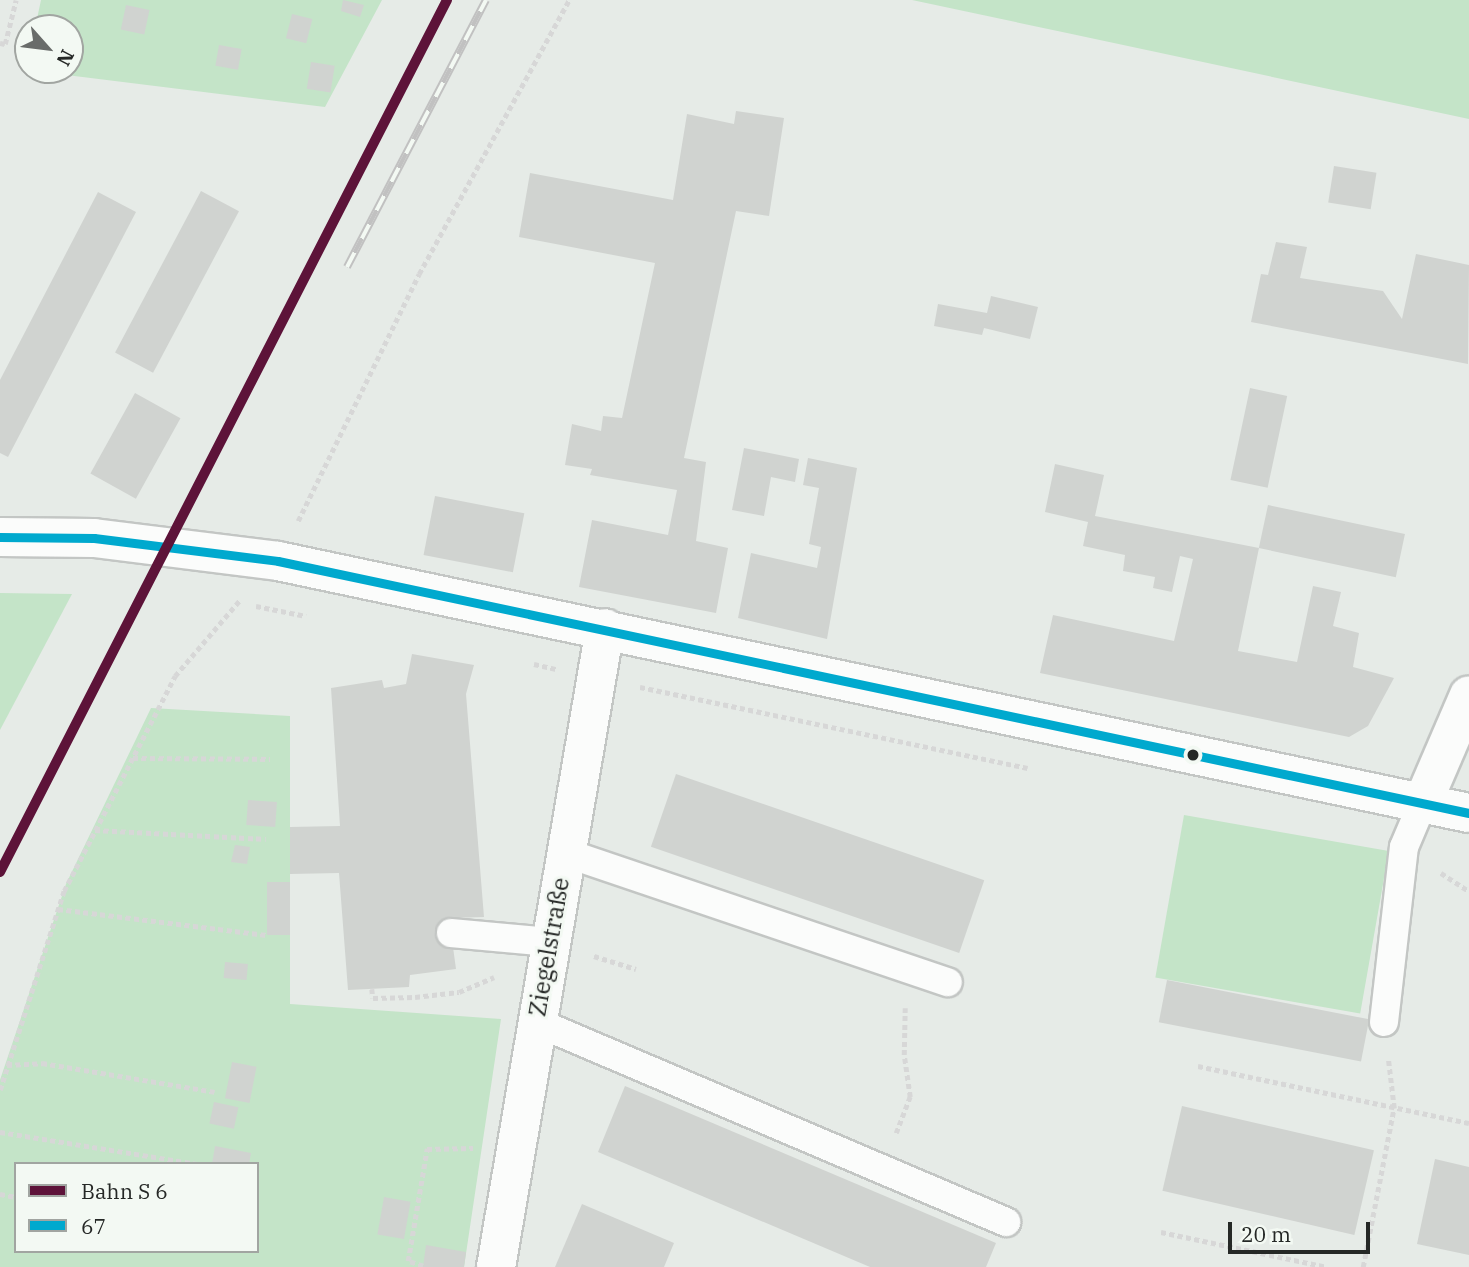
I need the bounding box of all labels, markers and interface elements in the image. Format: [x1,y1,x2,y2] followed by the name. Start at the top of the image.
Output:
[14,14,84,84] north arrow
[52,46,80,70] text: N
[1186,748,1200,762] unlabelled marker
[523,875,575,1019] street label: Ziegelstraße
[14,1162,259,1253] legend
[81,1177,168,1205] text: Bahn S 6
[1231,1208,1373,1252] scale bar
[81,1212,106,1240] text: 67
[1241,1220,1291,1248] text: 20 m

